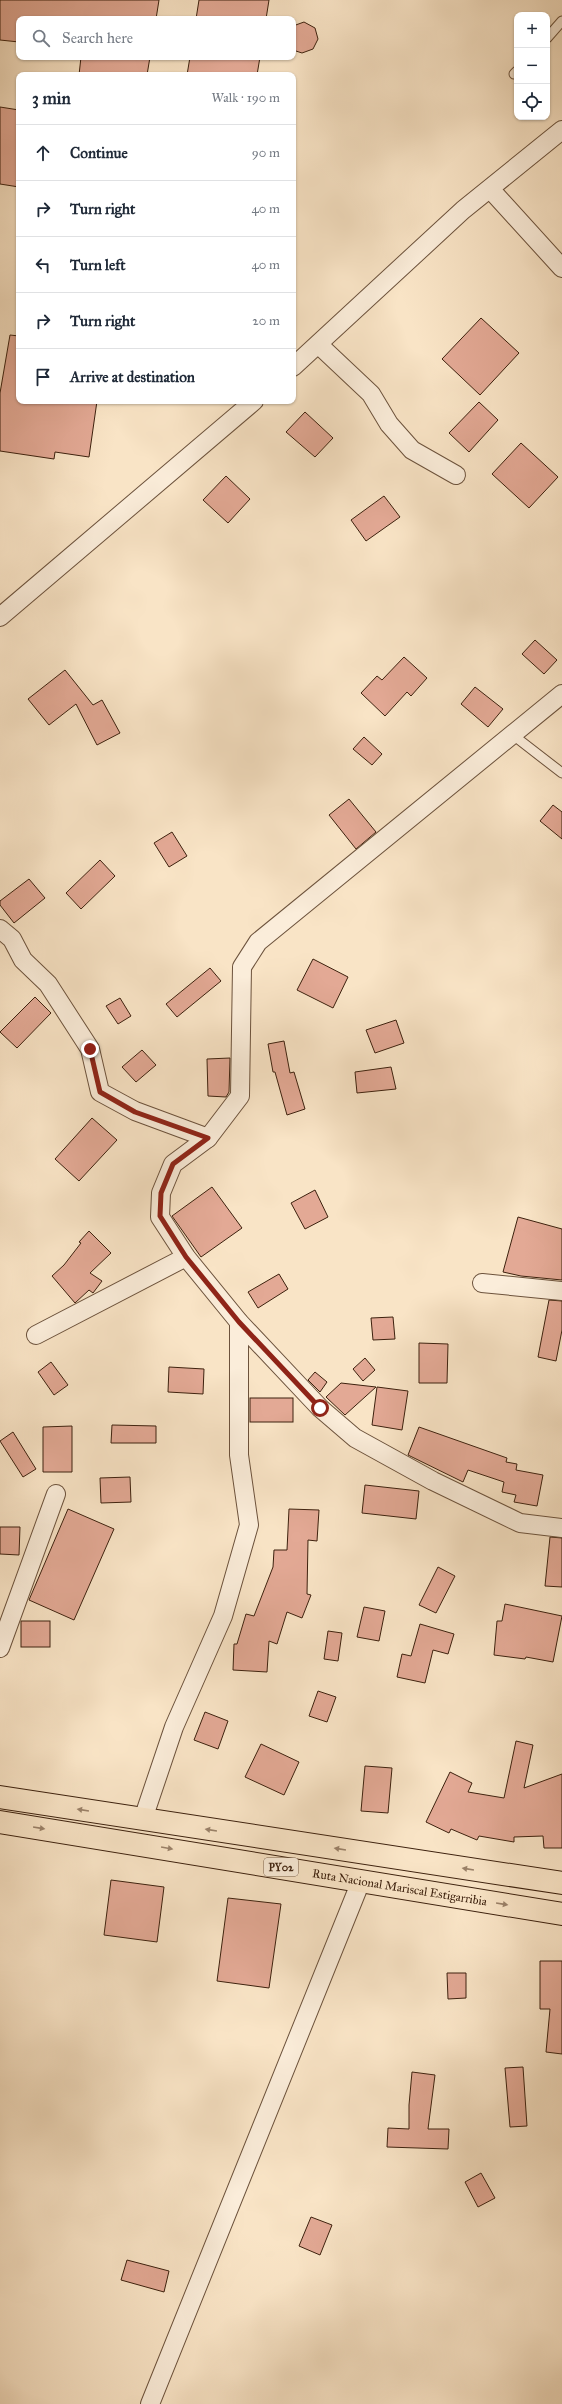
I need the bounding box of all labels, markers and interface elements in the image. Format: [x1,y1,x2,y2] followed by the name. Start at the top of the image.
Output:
[514,12,550,120] map controls
[514,12,550,48] button: +
[16,16,296,60] search box
[30,27,52,49] icon: search
[62,29,133,47] text: Search here
[514,48,550,84] button: −
[514,84,550,120] button: locate
[32,88,71,109] text: 3 min
[211,90,280,106] text: Walk · 190 m
[32,142,54,164] icon: ahead
[70,144,128,162] text: Continue
[252,145,280,161] text: 90 m
[32,198,54,220] icon: right
[70,200,135,218] text: Turn right
[251,201,280,217] text: 40 m
[32,254,54,276] icon: left
[70,256,126,274] text: Turn left
[251,257,280,273] text: 40 m
[32,310,54,332] icon: right
[70,312,135,330] text: Turn right
[252,313,280,329] text: 20 m
[32,366,54,388] icon: arrive
[70,368,195,386] text: Arrive at destination
[81,1040,99,1058] route end
[311,1399,329,1417] route start
[76,1806,89,1812] one-way arrow
[32,1825,45,1831] one-way arrow
[205,1827,217,1833] one-way arrow
[161,1845,173,1851] one-way arrow
[333,1846,346,1852] one-way arrow
[264,1858,298,1876] road number: PY02
[311,1866,489,1909] street label: Ruta Nacional Mariscal Estigarribia
[462,1866,474,1872] one-way arrow
[496,1901,508,1907] one-way arrow

